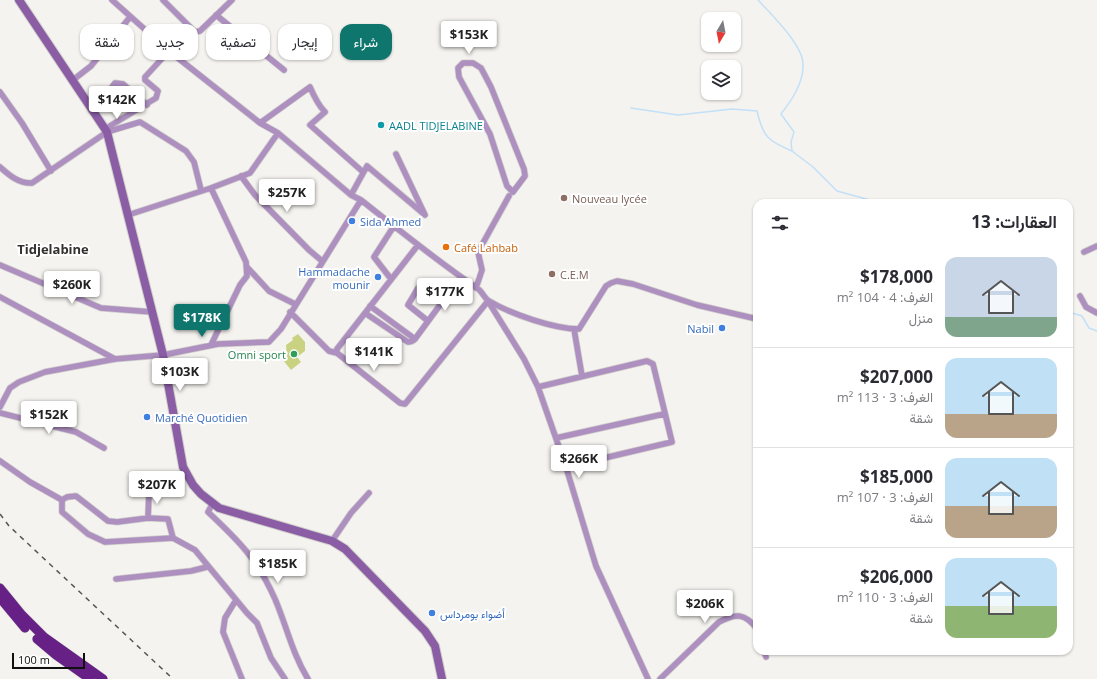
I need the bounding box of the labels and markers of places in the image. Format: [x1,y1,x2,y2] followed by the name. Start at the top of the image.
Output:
[441,21,497,55] pin: $153K
[89,86,145,120] pin: $142K
[389,118,483,133] place label: AADL TIDJELABINE
[376,120,386,130] marker: AADL TIDJELABINE
[259,179,315,213] pin: $257K
[572,191,647,206] place label: Nouveau lycée
[559,193,569,203] marker: Nouveau lycée
[360,214,421,229] place label: Sida Ahmed
[347,216,357,226] marker: Sida Ahmed
[454,240,518,255] place label: Café Lahbab
[441,242,451,252] marker: Café Lahbab
[298,264,370,292] place label: Hammadache mounir
[560,267,589,282] place label: C.E.M
[547,269,557,279] marker: C.E.M
[44,271,100,305] pin: $260K
[373,272,383,282] marker: Hammadache mounir
[417,278,473,312] pin: $177K
[174,304,230,338] pin: $178K
[687,321,714,336] place label: Nabil
[717,323,727,333] marker: Nabil
[346,338,402,372] pin: $141K
[228,347,286,362] place label: Omni sport
[289,349,299,359] marker: Omni sport
[152,358,208,392] pin: $103K
[21,401,77,435] pin: $152K
[155,410,248,425] place label: Marché Quotidien
[142,412,152,422] marker: Marché Quotidien
[551,445,607,479] pin: $266K
[129,471,185,505] pin: $207K
[250,550,306,584] pin: $185K
[677,590,733,624] pin: $206K
[440,606,505,621] place label: أضواء بومرداس
[427,608,437,618] marker: أضواء بومرداس

